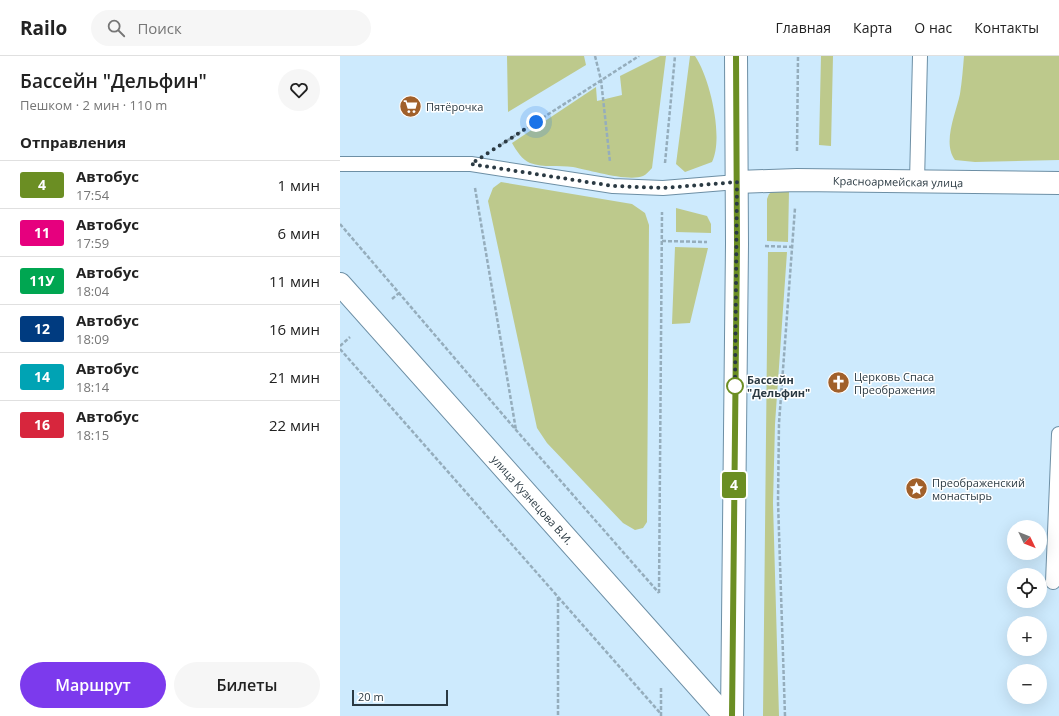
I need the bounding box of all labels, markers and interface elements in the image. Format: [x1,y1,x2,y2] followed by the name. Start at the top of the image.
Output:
[91,10,371,46] search box
[20,15,67,41] text: Railo
[105,17,127,39] icon: search
[137,18,182,38] text: Поиск
[776,18,831,37] text: Главная
[853,18,892,37] text: Карта
[914,18,952,37] text: О нас
[974,18,1039,37] text: Контакты
[20,68,207,94] text: Бассейн "Дельфин"
[278,69,320,111] button: heart
[398,94,424,120] supermarket icon: Пятёрочка
[20,96,167,114] text: Пешком · 2 мин · 110 m
[426,99,483,114] place label: Пятёрочка
[526,112,546,132] your location
[20,132,126,152] text: Отправления
[76,166,139,186] text: Автобус
[833,173,963,190] street label: Красноармейская улица
[38,175,46,194] text: 4
[277,175,320,195] text: 1 мин
[76,186,109,204] text: 17:54
[76,214,139,234] text: Автобус
[34,223,50,242] text: 11
[277,223,320,243] text: 6 мин
[76,234,109,252] text: 17:59
[76,262,139,282] text: Автобус
[29,271,55,290] text: 11У
[269,271,320,291] text: 11 мин
[76,282,109,300] text: 18:04
[76,310,139,330] text: Автобус
[34,319,50,338] text: 12
[269,319,320,339] text: 16 мин
[76,330,109,348] text: 18:09
[76,358,139,378] text: Автобус
[34,367,50,386] text: 14
[269,367,320,387] text: 21 мин
[854,369,935,397] place label: Церковь Спаса Преображения
[826,370,852,396] church icon: Церковь Спаса Преображения
[747,372,810,400] place label: Бассейн "Дельфин"
[726,377,744,395] marker: Бассейн "Дельфин"
[76,378,109,396] text: 18:14
[76,406,139,426] text: Автобус
[34,415,50,434] text: 16
[269,415,320,435] text: 22 мин
[76,426,109,444] text: 18:15
[488,452,577,548] street label: улица Кузнецова В.И.
[721,472,747,498] line badge: 4
[730,475,738,494] text: 4
[932,475,1025,503] place label: Преображенский монастырь
[904,476,930,502] place icon: Преображенский монастырь
[1007,520,1047,560] north arrow
[1007,520,1047,704] map controls
[1007,568,1047,608] button: locate
[1007,616,1047,656] button: +
[20,662,166,708] button: Маршрут
[174,662,320,708] button: Билеты
[1007,664,1047,704] button: −
[352,688,448,707] scale bar
[358,689,384,704] text: 20 m

